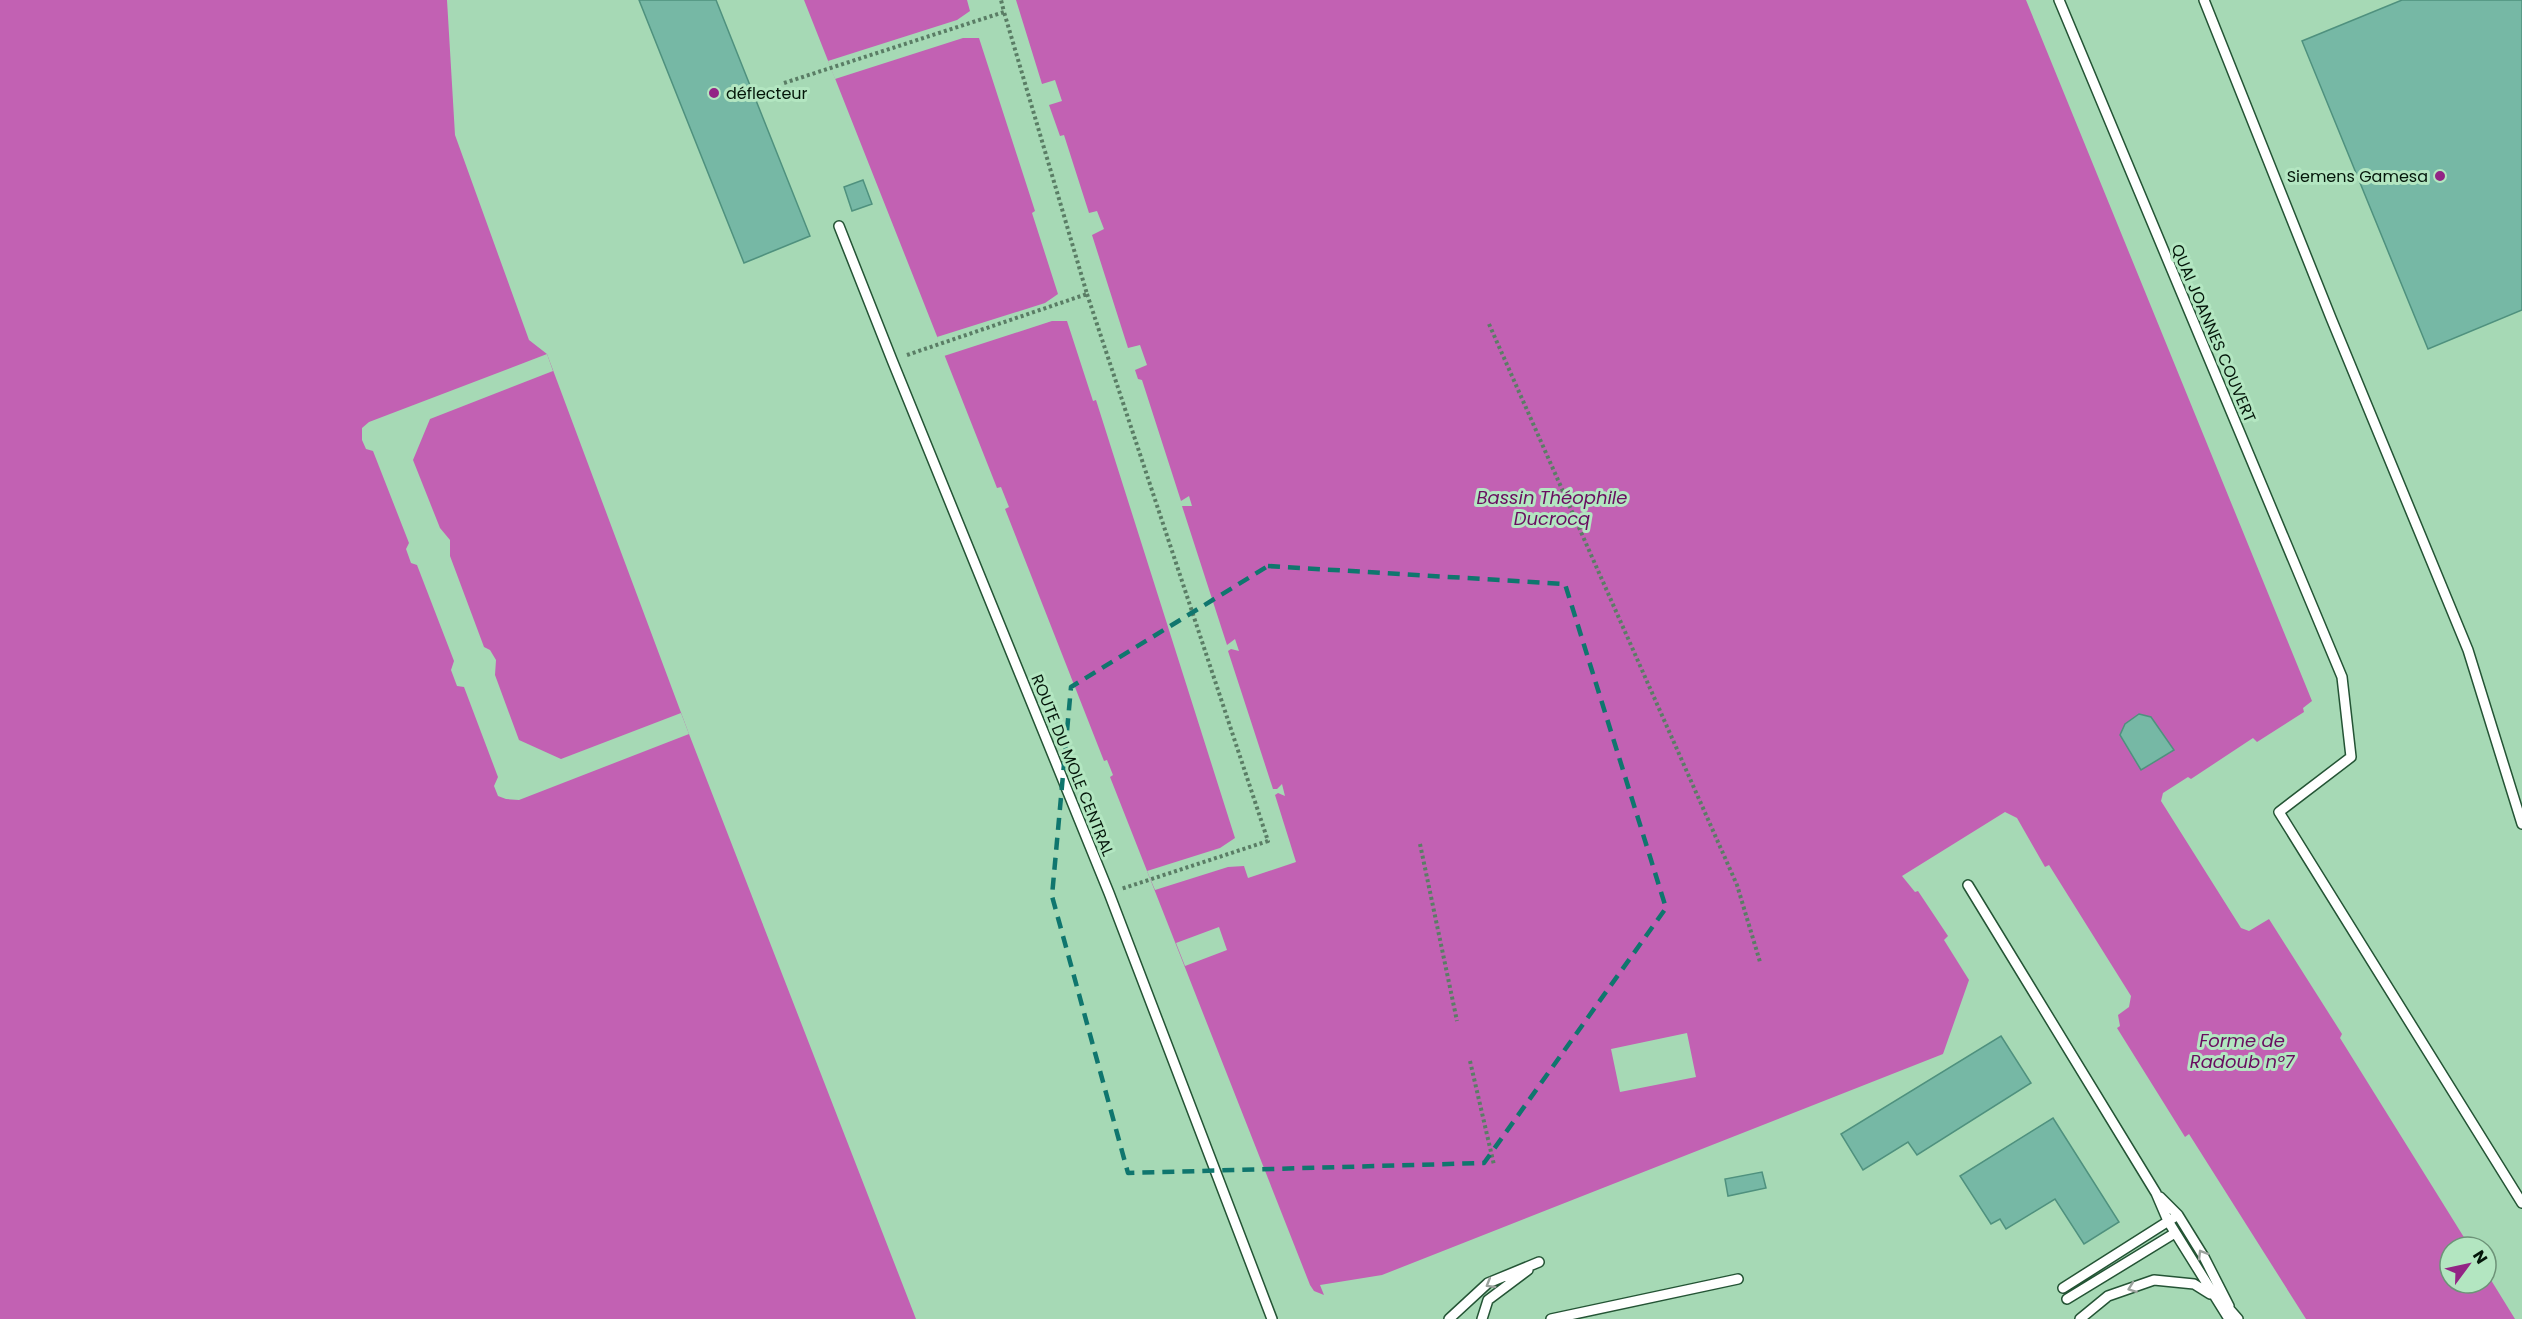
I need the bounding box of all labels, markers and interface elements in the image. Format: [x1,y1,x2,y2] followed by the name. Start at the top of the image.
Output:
[726,82,808,105] place label: déflecteur
[707,86,721,100] marker: déflecteur
[2287,165,2428,188] place label: Siemens Gamesa
[2433,169,2447,183] marker: Siemens Gamesa
[2165,240,2262,426] street label: QUAI JOANNES COUVERT
[1477,485,1627,531] water label: Bassin Théophile Ducrocq
[1025,671,1120,860] street label: ROUTE DU MOLE CENTRAL
[2190,1028,2295,1074] water label: Forme de Radoub n°7
[2438,1235,2498,1295] north arrow
[2467,1246,2493,1268] text: N
[2198,1250,2210,1260] one-way arrow
[1485,1276,1496,1287] one-way arrow
[2127,1281,2137,1294] one-way arrow

